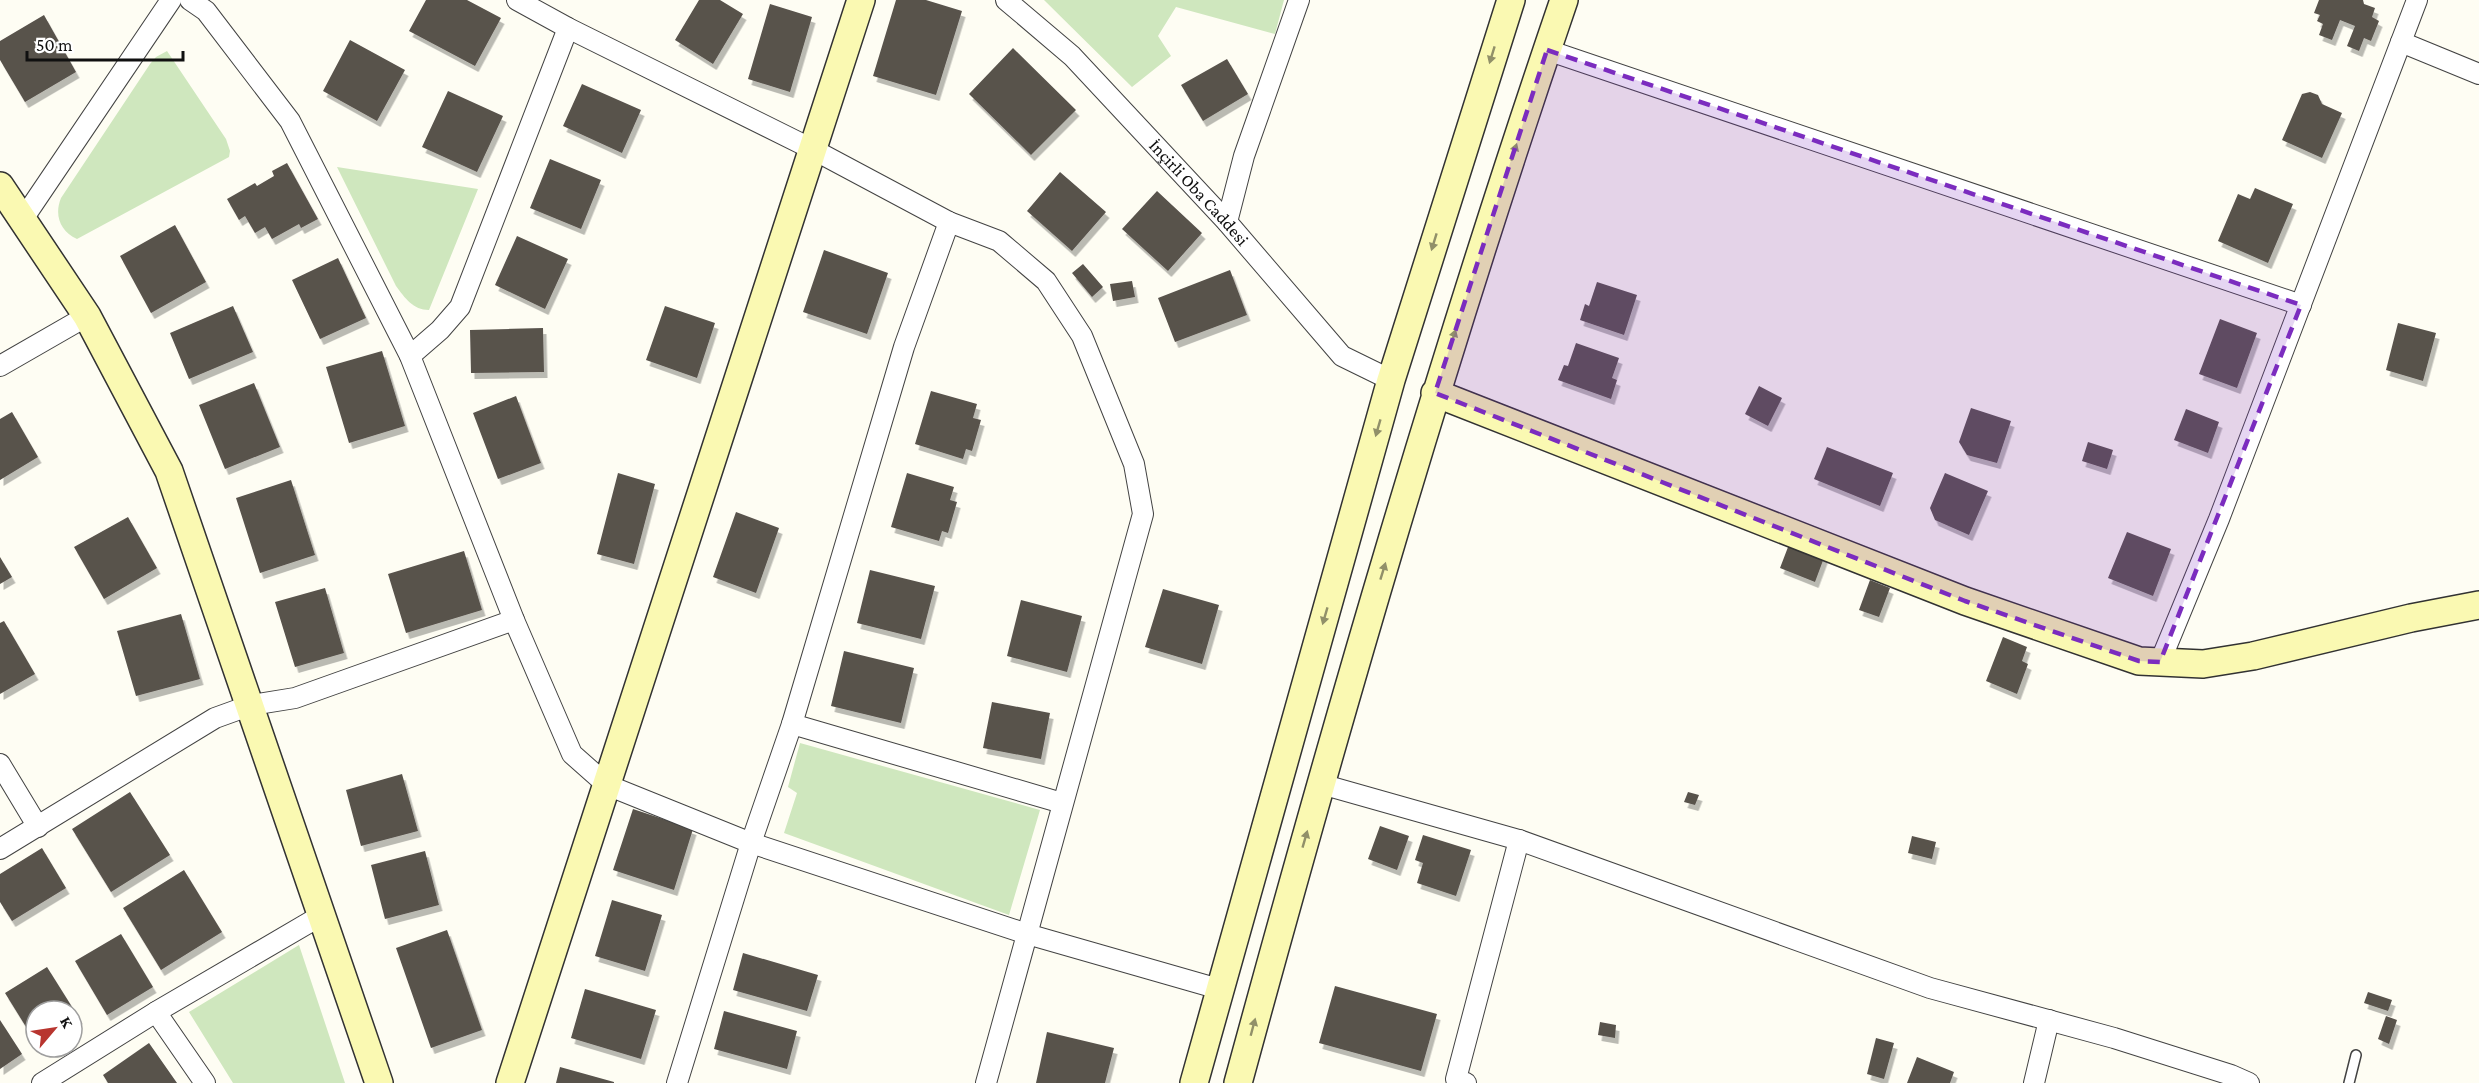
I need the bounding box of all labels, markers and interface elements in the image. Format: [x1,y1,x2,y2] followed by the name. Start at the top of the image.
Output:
[27,24,183,62] scale bar
[36,35,73,55] text: 50 m
[1487,46,1496,64] one-way arrow
[1145,135,1253,250] street label: İnçirli Oba Caddesi
[1509,143,1519,161] one-way arrow
[1429,233,1438,251] one-way arrow
[1449,329,1459,347] one-way arrow
[1373,419,1382,437] one-way arrow
[1379,561,1388,579] one-way arrow
[1320,607,1329,625] one-way arrow
[1301,829,1310,847] one-way arrow
[24,999,84,1059] north arrow
[57,1013,77,1031] text: K
[1249,1017,1259,1036] one-way arrow

